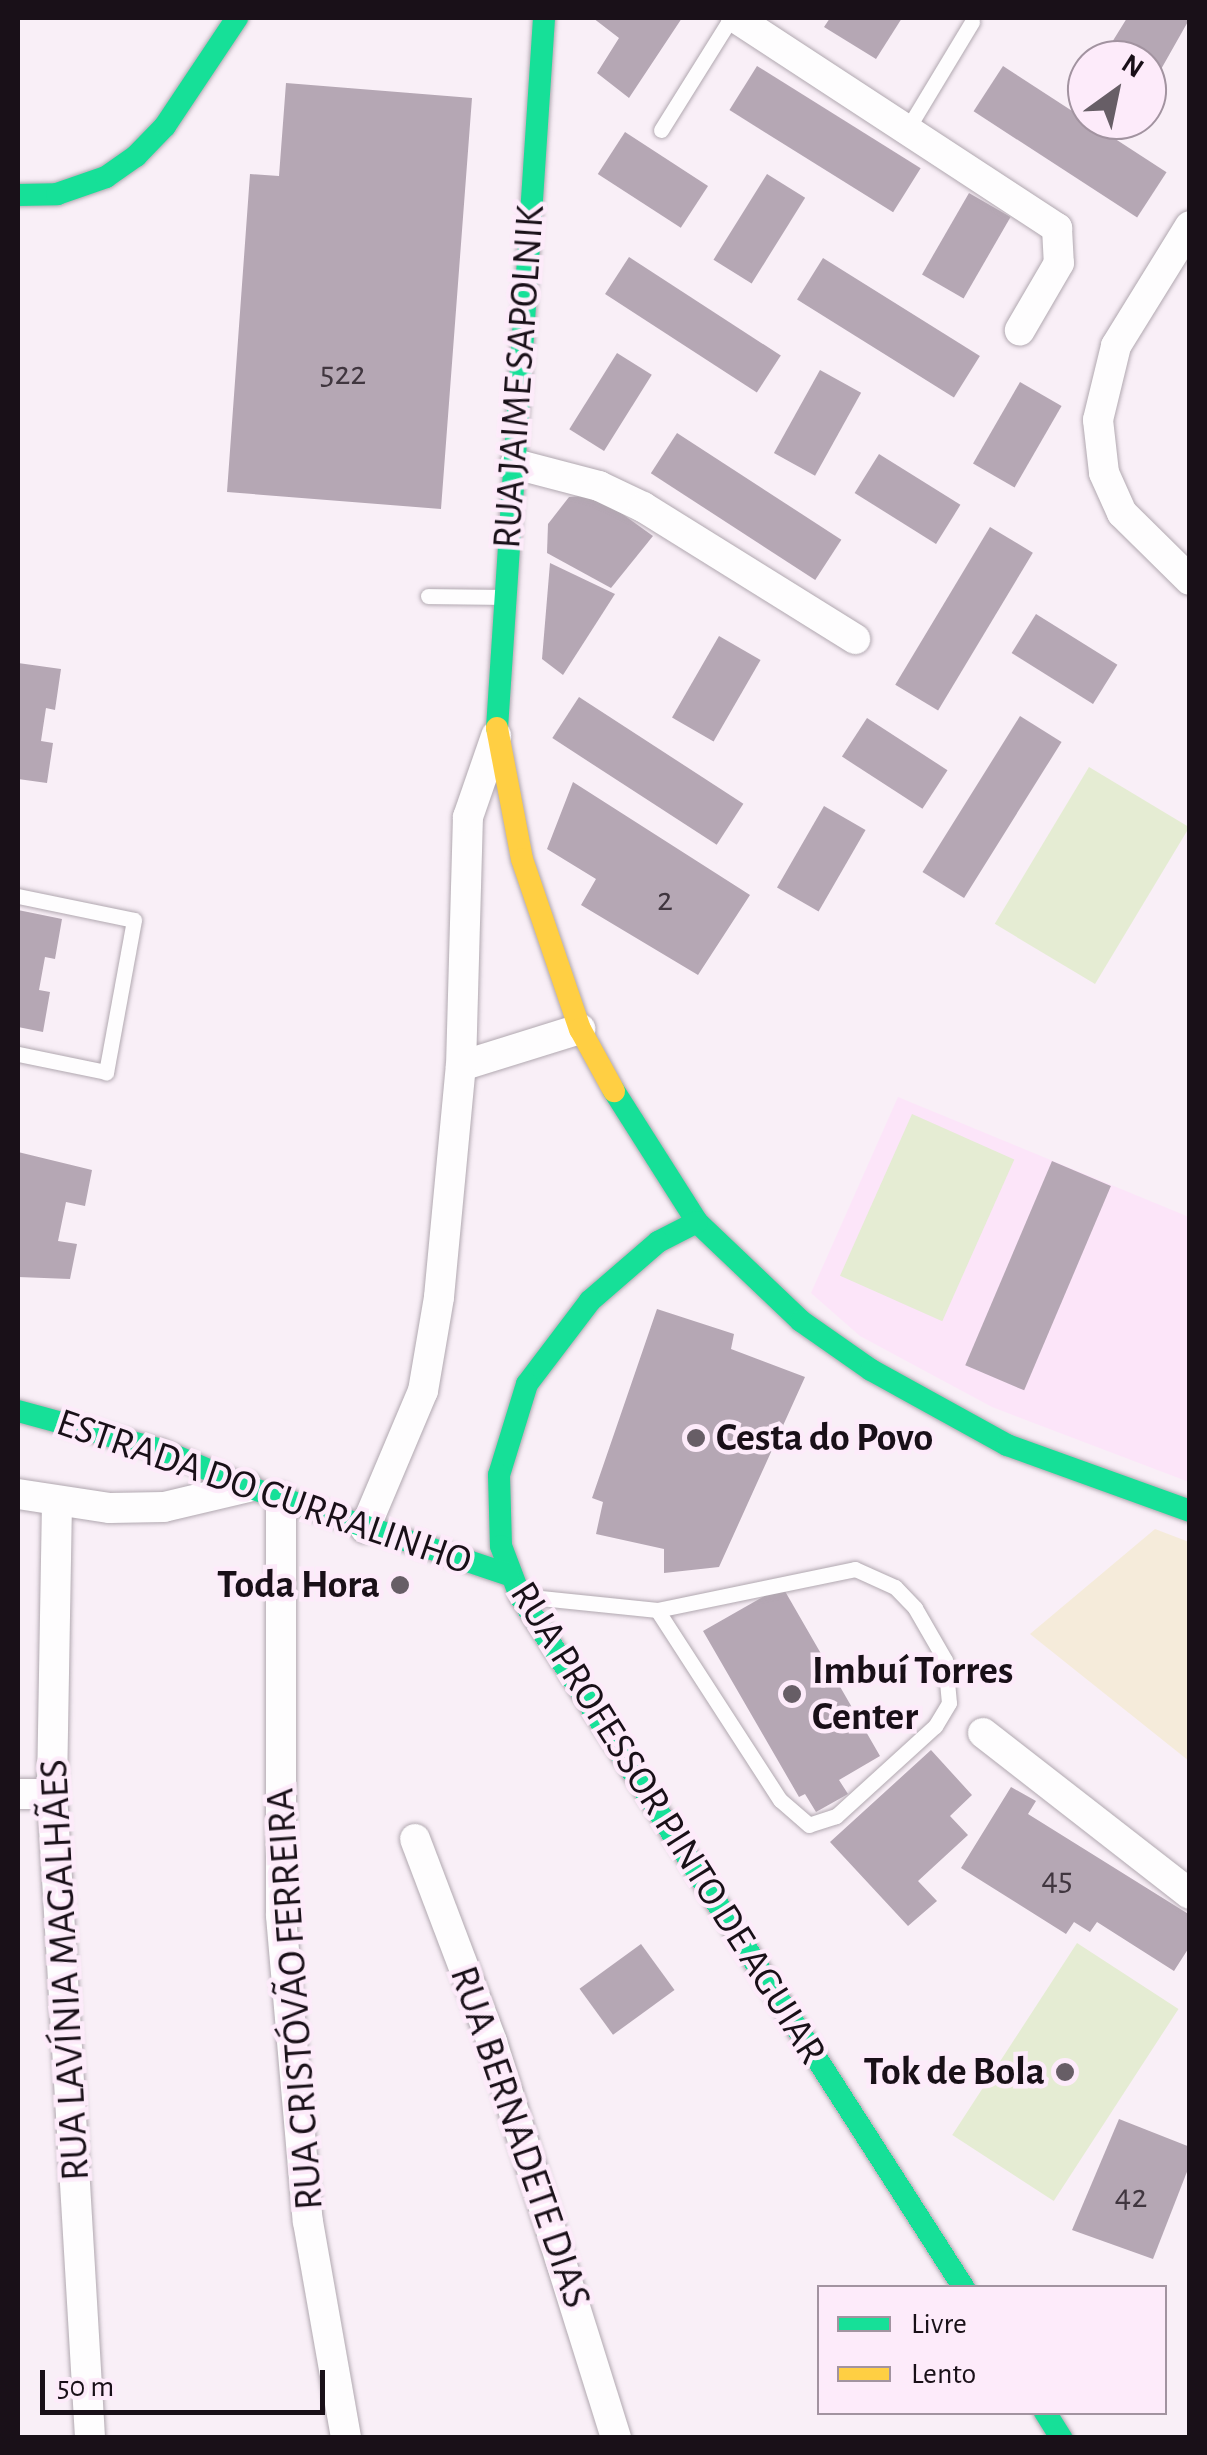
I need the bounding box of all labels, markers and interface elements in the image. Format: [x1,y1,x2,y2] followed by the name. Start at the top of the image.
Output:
[1067,40,1167,140] north arrow
[1116,49,1148,84] text: N
[483,204,555,550] street label: RUA JAIME SAPOLNIK
[320,353,366,395] house number: 522
[657,879,673,921] house number: 2
[50,1398,478,1586] street label: ESTRADA DO CURRALINHO
[716,1414,933,1462] place label: Cesta do Povo
[685,1427,707,1449] marker: Cesta do Povo
[217,1561,380,1609] place label: Toda Hora
[499,1573,837,2073] street label: RUA PROFESSOR PINTO DE AGUIAR
[389,1574,411,1596] marker: Toda Hora
[812,1647,1013,1741] place label: Imbuí Torres Center
[781,1683,803,1705] marker: Imbuí Torres Center
[30,1758,100,2182] street label: RUA LAVÍNIA MAGALHÃES
[256,1786,334,2212] street label: RUA CRISTÓVÃO FERREIRA
[1041,1859,1073,1901] house number: 45
[439,1960,601,2314] street label: RUA BERNADETE DIAS
[863,2048,1045,2096] place label: Tok de Bola
[1054,2061,1076,2083] marker: Tok de Bola
[1115,2176,1147,2218] house number: 42
[817,2285,1167,2415] legend
[911,2309,967,2339] text: Livre
[45,2350,330,2412] scale bar
[911,2359,976,2389] text: Lento
[57,2372,114,2402] text: 50 m

